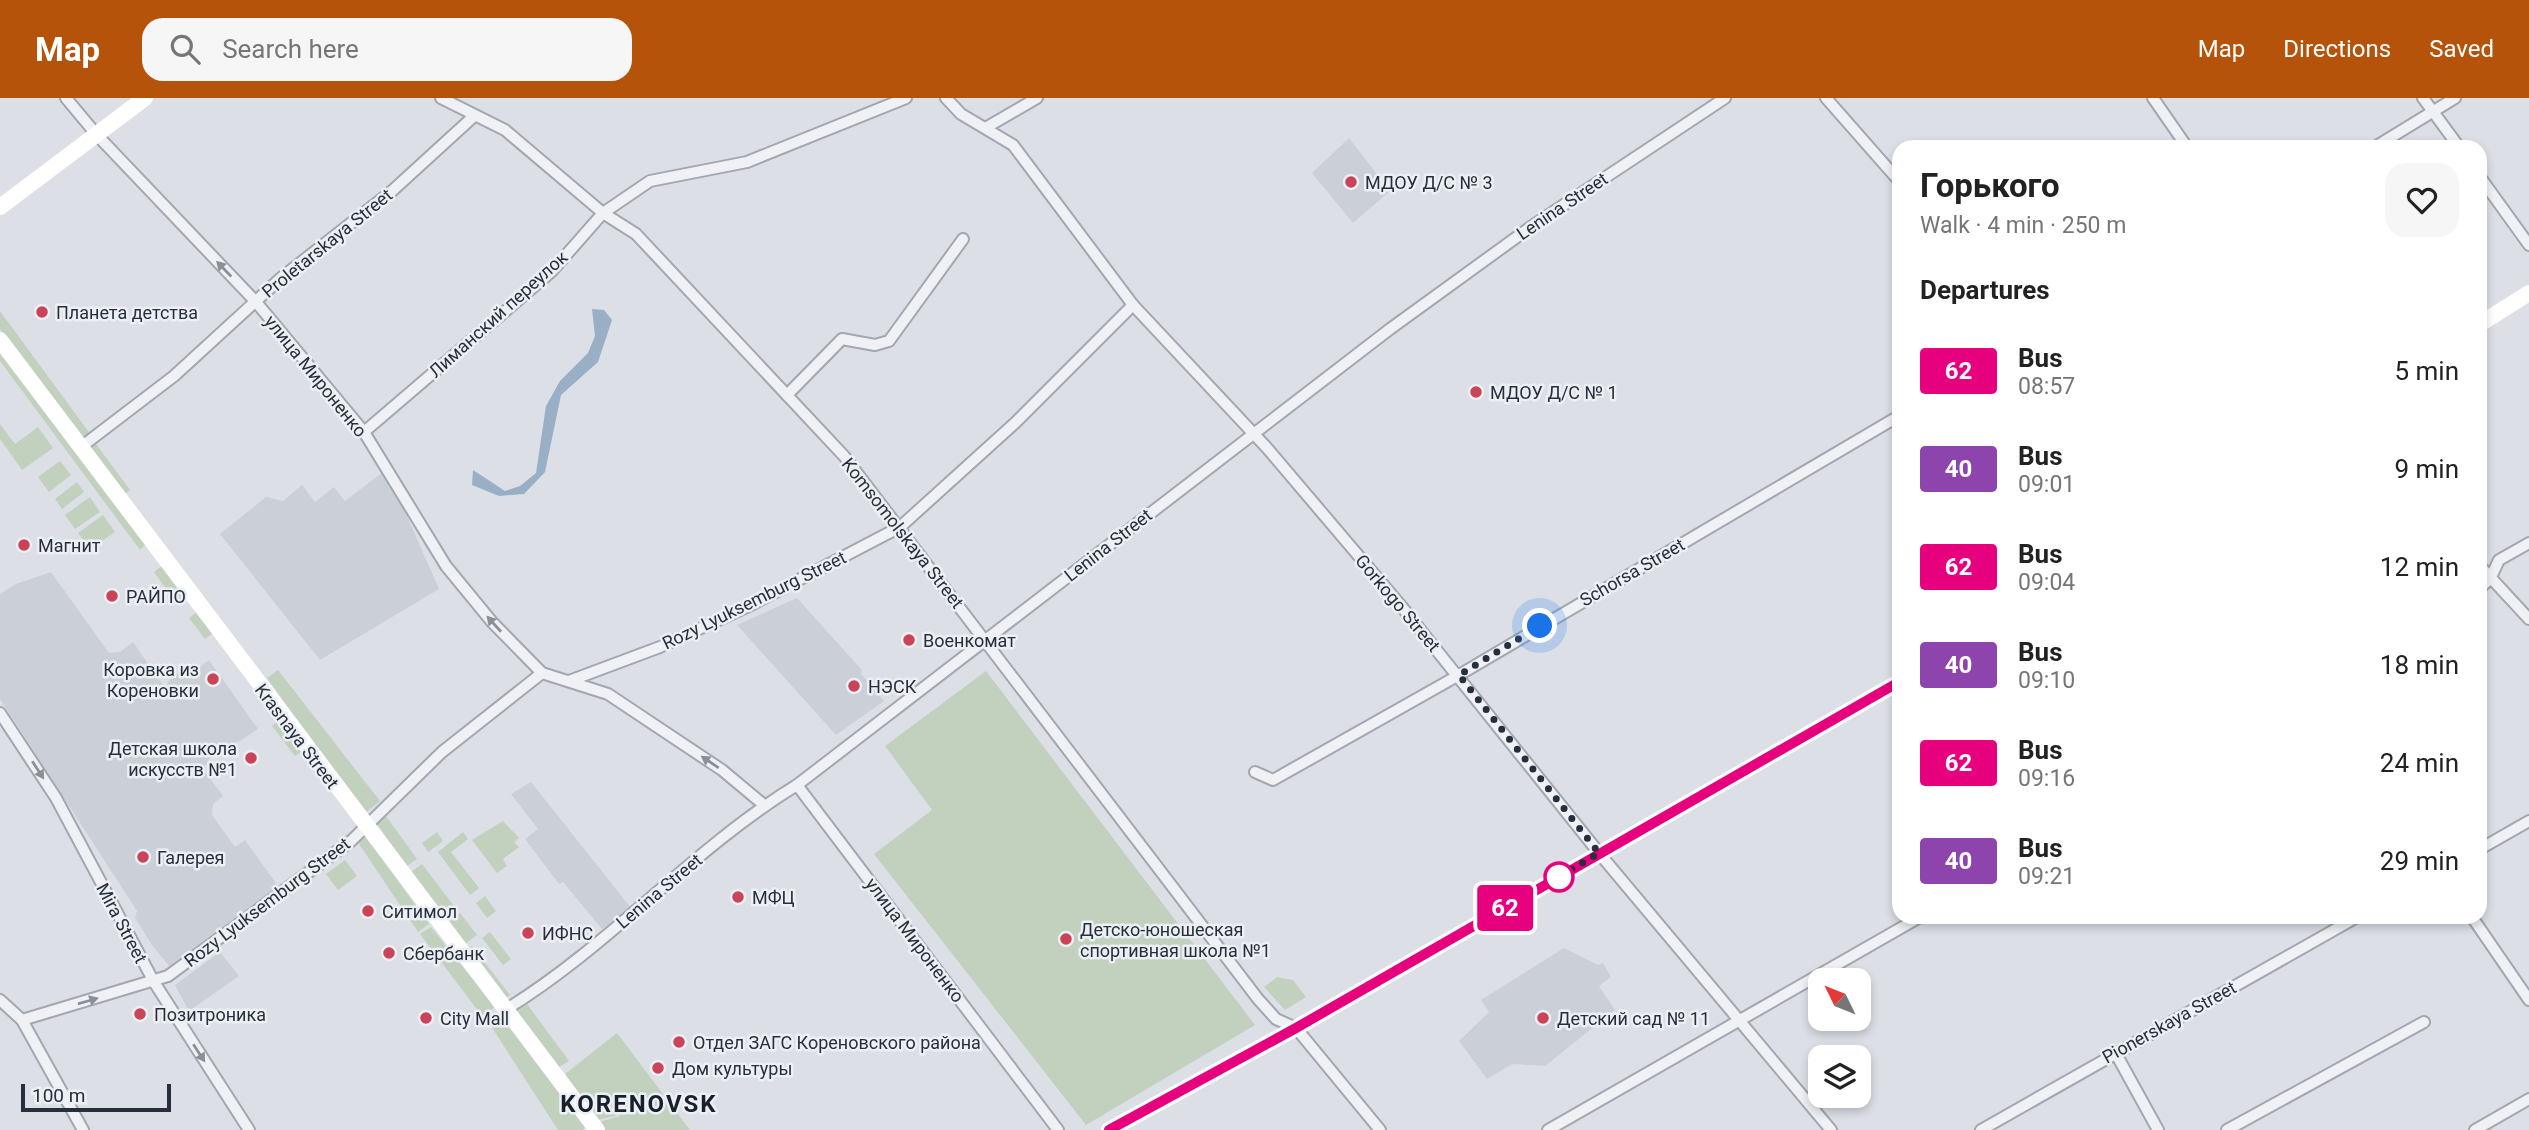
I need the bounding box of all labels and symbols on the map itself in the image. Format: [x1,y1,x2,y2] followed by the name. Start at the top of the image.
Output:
[1513,168,1612,244] street label: Lenina Street
[1365,172,1493,193] place label: МДОУ Д/С № 3
[1343,174,1359,190] marker: МДОУ Д/С № 3
[258,184,396,302] street label: Proletarskaya Street
[424,246,572,382] street label: Лиманский переулок
[216,261,232,278] one-way arrow
[56,302,198,323] place label: Планета детства
[34,304,50,320] marker: Планета детства
[260,311,372,441] street label: улица Мироненко
[1490,382,1618,403] place label: МДОУ Д/С № 1
[1468,384,1484,400] marker: МДОУ Д/С № 1
[838,454,968,613] street label: Komsomolskaya Street
[1060,504,1156,586] street label: Lenina Street
[1576,533,1688,610] street label: Schorsa Street
[38,535,101,556] place label: Магнит
[16,537,32,553] marker: Магнит
[659,546,849,654] street label: Rozy Lyuksemburg Street
[1351,550,1445,656] street label: Gorkogo Street
[126,586,186,607] place label: РАЙПО
[104,588,120,604] marker: РАЙПО
[1522,608,1557,643] your location
[487,616,503,633] one-way arrow
[923,630,1016,651] place label: Военкомат
[901,632,917,648] marker: Военкомат
[103,659,199,701] place label: Коровка из Кореновки
[205,671,221,687] marker: Коровка из Кореновки
[868,676,917,697] place label: НЭСК
[846,678,862,694] marker: НЭСК
[251,679,343,793] street label: Krasnaya Street
[108,738,237,780] place label: Детская школа искусств №1
[243,750,259,766] marker: Детская школа искусств №1
[701,756,720,769] one-way arrow
[31,760,44,780] one-way arrow
[180,833,354,971] street label: Rozy Lyuksemburg Street
[157,847,224,868] place label: Галерея
[135,849,151,865] marker: Галерея
[612,849,706,933] street label: Lenina Street
[1544,862,1574,892] unlabelled marker
[861,874,969,1006] street label: улица Мироненко
[92,879,152,967] street label: Mira Street
[1474,885,1536,931] line badge: 62
[752,887,795,908] place label: МФЦ
[730,889,746,905] marker: МФЦ
[382,901,457,922] place label: Ситимол
[360,903,376,919] marker: Ситимол
[1080,919,1271,961] place label: Детско-юношеская спортивная школа №1
[542,923,593,944] place label: ИФНС
[520,925,536,941] marker: ИФНС
[1058,931,1074,947] marker: Детско-юношеская спортивная школа №1
[403,943,484,964] place label: Сбербанк
[381,945,397,961] marker: Сбербанк
[1808,968,1871,1031] north arrow
[2098,976,2240,1067] street label: Pionerskaya Street
[77,995,99,1006] one-way arrow
[154,1004,266,1025] place label: Позитроника
[132,1006,148,1022] marker: Позитроника
[440,1008,509,1029] place label: City Mall
[1557,1008,1710,1029] place label: Детский сад № 11
[418,1010,434,1026] marker: City Mall
[1535,1010,1551,1026] marker: Детский сад № 11
[693,1032,981,1053] place label: Отдел ЗАГС Кореновского района
[671,1034,687,1050] marker: Отдел ЗАГС Кореновского района
[193,1043,206,1062] one-way arrow
[672,1058,792,1079] place label: Дом культуры
[650,1060,666,1076] marker: Дом культуры
[21,1081,172,1113] scale bar
[560,1090,718,1118] district label: KORENOVSK

